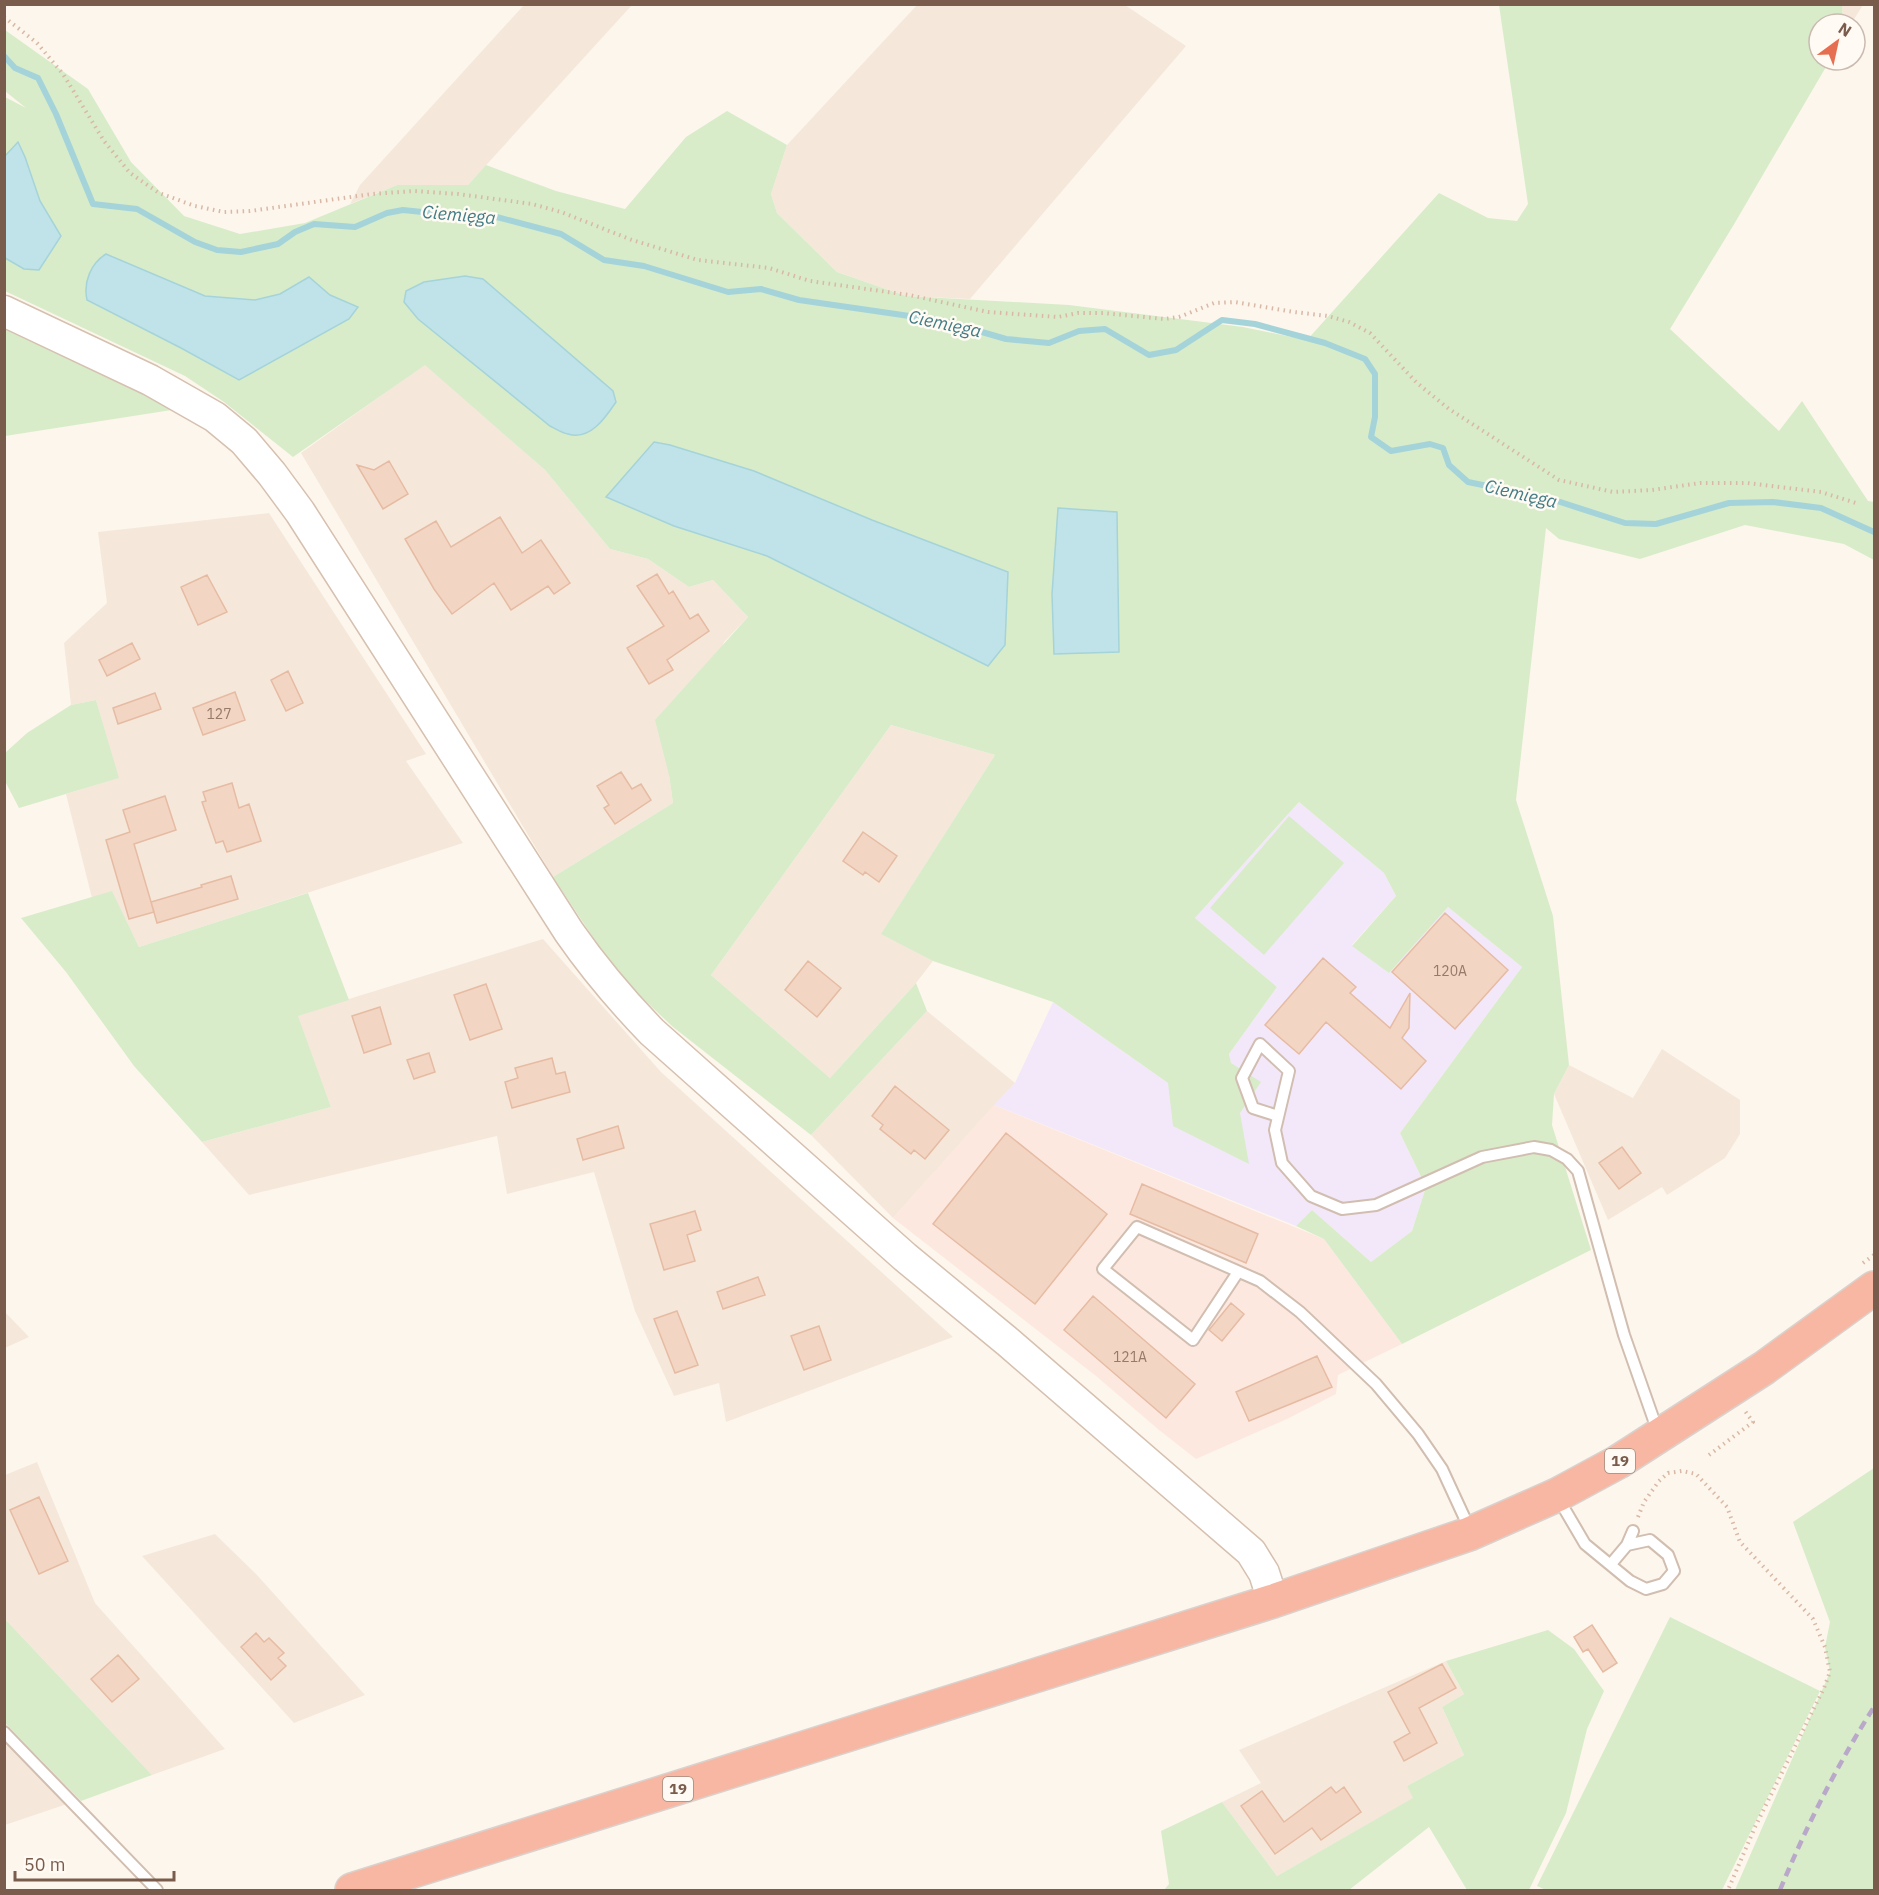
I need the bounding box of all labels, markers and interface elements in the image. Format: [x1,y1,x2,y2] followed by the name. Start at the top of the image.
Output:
[1807,12,1867,72] north arrow
[1835,18,1855,41] text: N
[421,200,497,229] water label: Ciemięga
[907,305,984,342] water label: Ciemięga
[1483,474,1560,513] water label: Ciemięga
[206,705,232,723] house number: 127
[1433,962,1467,980] house number: 120A
[1113,1348,1147,1366] house number: 121A
[1605,1449,1635,1473] road number: 19
[663,1777,693,1801] road number: 19
[15,1844,174,1882] scale bar
[24,1853,66,1876] text: 50 m

